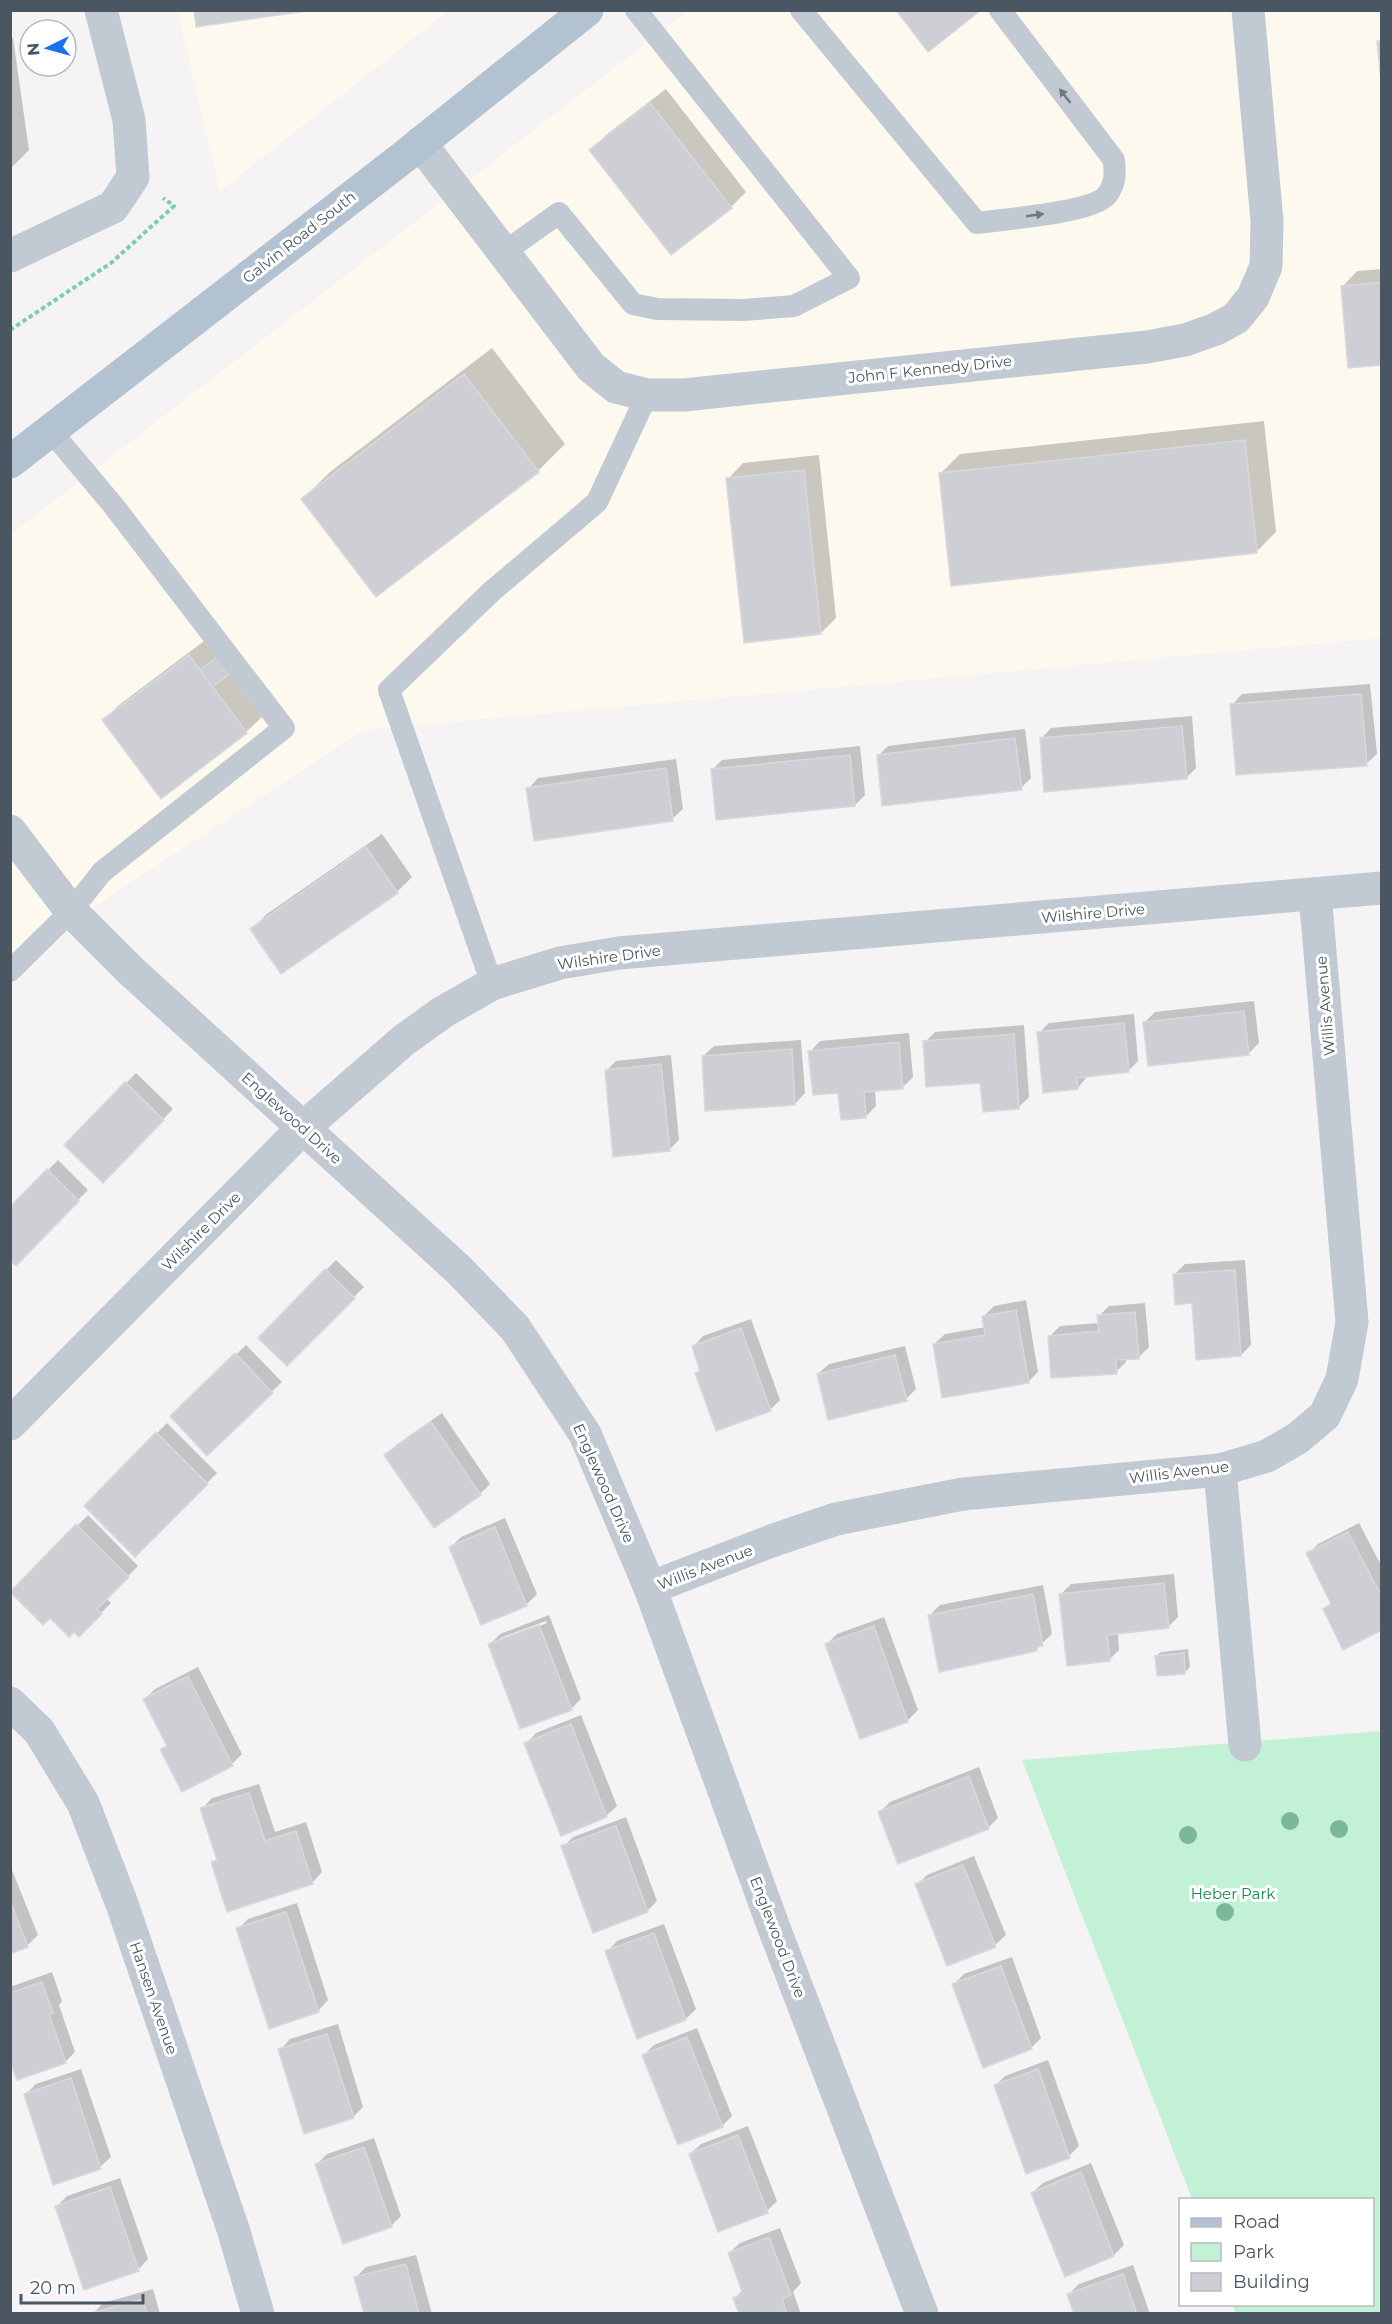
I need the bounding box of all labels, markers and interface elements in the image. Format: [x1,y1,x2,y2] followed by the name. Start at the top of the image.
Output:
[18,18,78,78] north arrow
[24,42,44,57] text: N
[1059,88,1071,103] one-way arrow
[238,187,360,287] street label: Galvin Road South
[1025,210,1044,219] one-way arrow
[846,351,1013,387] street label: John F Kennedy Drive
[1040,899,1146,927] street label: Wilshire Drive
[556,940,662,974] street label: Wilshire Drive
[1311,955,1339,1057] street label: Willis Avenue
[238,1068,346,1168] street label: Englewood Drive
[157,1187,245,1275] street label: Wilshire Drive
[569,1420,639,1546] street label: Englewood Drive
[1128,1456,1230,1488] street label: Willis Avenue
[655,1540,755,1594] street label: Willis Avenue
[746,1874,810,2000] street label: Englewood Drive
[1191,1884,1275,1903] park label: Heber Park
[126,1939,182,2057] street label: Hansen Avenue
[1179,2198,1374,2306] legend
[1233,2211,1280,2233] text: Road
[1233,2241,1274,2263] text: Park
[21,2267,142,2305] scale bar
[1233,2271,1310,2293] text: Building
[30,2277,76,2299] text: 20 m

